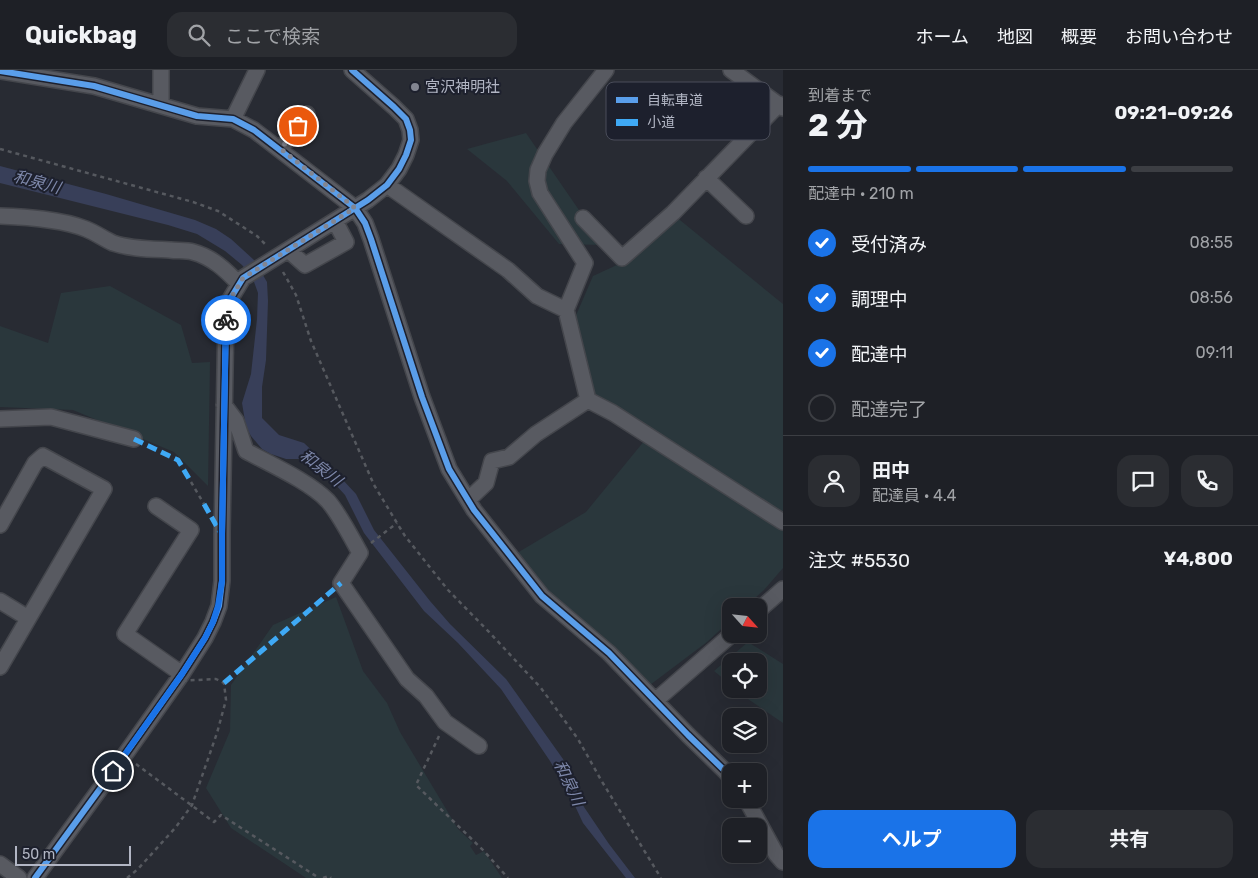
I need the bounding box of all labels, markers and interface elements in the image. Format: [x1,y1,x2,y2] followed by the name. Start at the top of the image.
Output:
[167,12,517,57] search box
[25,21,137,49] text: Quickbag
[185,21,213,49] icon: search
[225,25,320,48] text: ここで検索
[916,26,969,48] text: ホーム
[997,26,1033,48] text: 地図
[1061,26,1097,48] text: 概要
[1125,26,1233,48] text: お問い合わせ
[425,78,500,96] place label: 宮沢神明社
[409,81,421,93] marker: 宮沢神明社
[606,82,770,140] legend
[808,86,872,105] text: 到着まで
[647,92,703,109] text: 自転車道
[1114,101,1233,124] text: 09:21–09:26
[277,105,319,147] pin
[808,106,868,144] text: 2 分
[284,112,312,140] icon: bag
[647,114,675,131] text: 小道
[11,167,65,198] water label: 和泉川
[808,184,914,203] text: 配達中 · 210 m
[808,229,836,257] icon: check
[851,233,927,256] text: 受付済み
[1190,233,1233,252] text: 08:55
[808,284,836,312] icon: check
[851,288,908,311] text: 調理中
[1189,288,1233,307] text: 08:56
[201,295,251,345] courier
[212,306,240,334] icon: bike
[808,339,836,367] icon: check
[851,343,908,366] text: 配達中
[1196,343,1233,362] text: 09:11
[851,398,927,421] text: 配達完了
[296,446,347,491] water label: 和泉川
[808,455,860,507] button: person
[1117,455,1169,507] button: chat
[1181,455,1233,507] button: phone
[872,459,910,482] text: 田中
[872,486,957,505] text: 配達員 · 4.4
[1163,547,1233,570] text: ¥4,800
[808,549,910,572] text: 注文 #5530
[722,598,768,642] north arrow
[722,598,767,863] map controls
[722,653,767,698] button: locate
[722,708,767,753] button: layers
[92,750,134,792] pin
[99,757,127,785] icon: home
[550,757,589,811] water label: 和泉川
[722,763,767,808] button: +
[808,810,1016,868] button: ヘルプ
[1026,810,1233,868] button: 共有
[722,818,767,863] button: −
[15,843,131,866] scale bar
[22,846,55,863] text: 50 m

